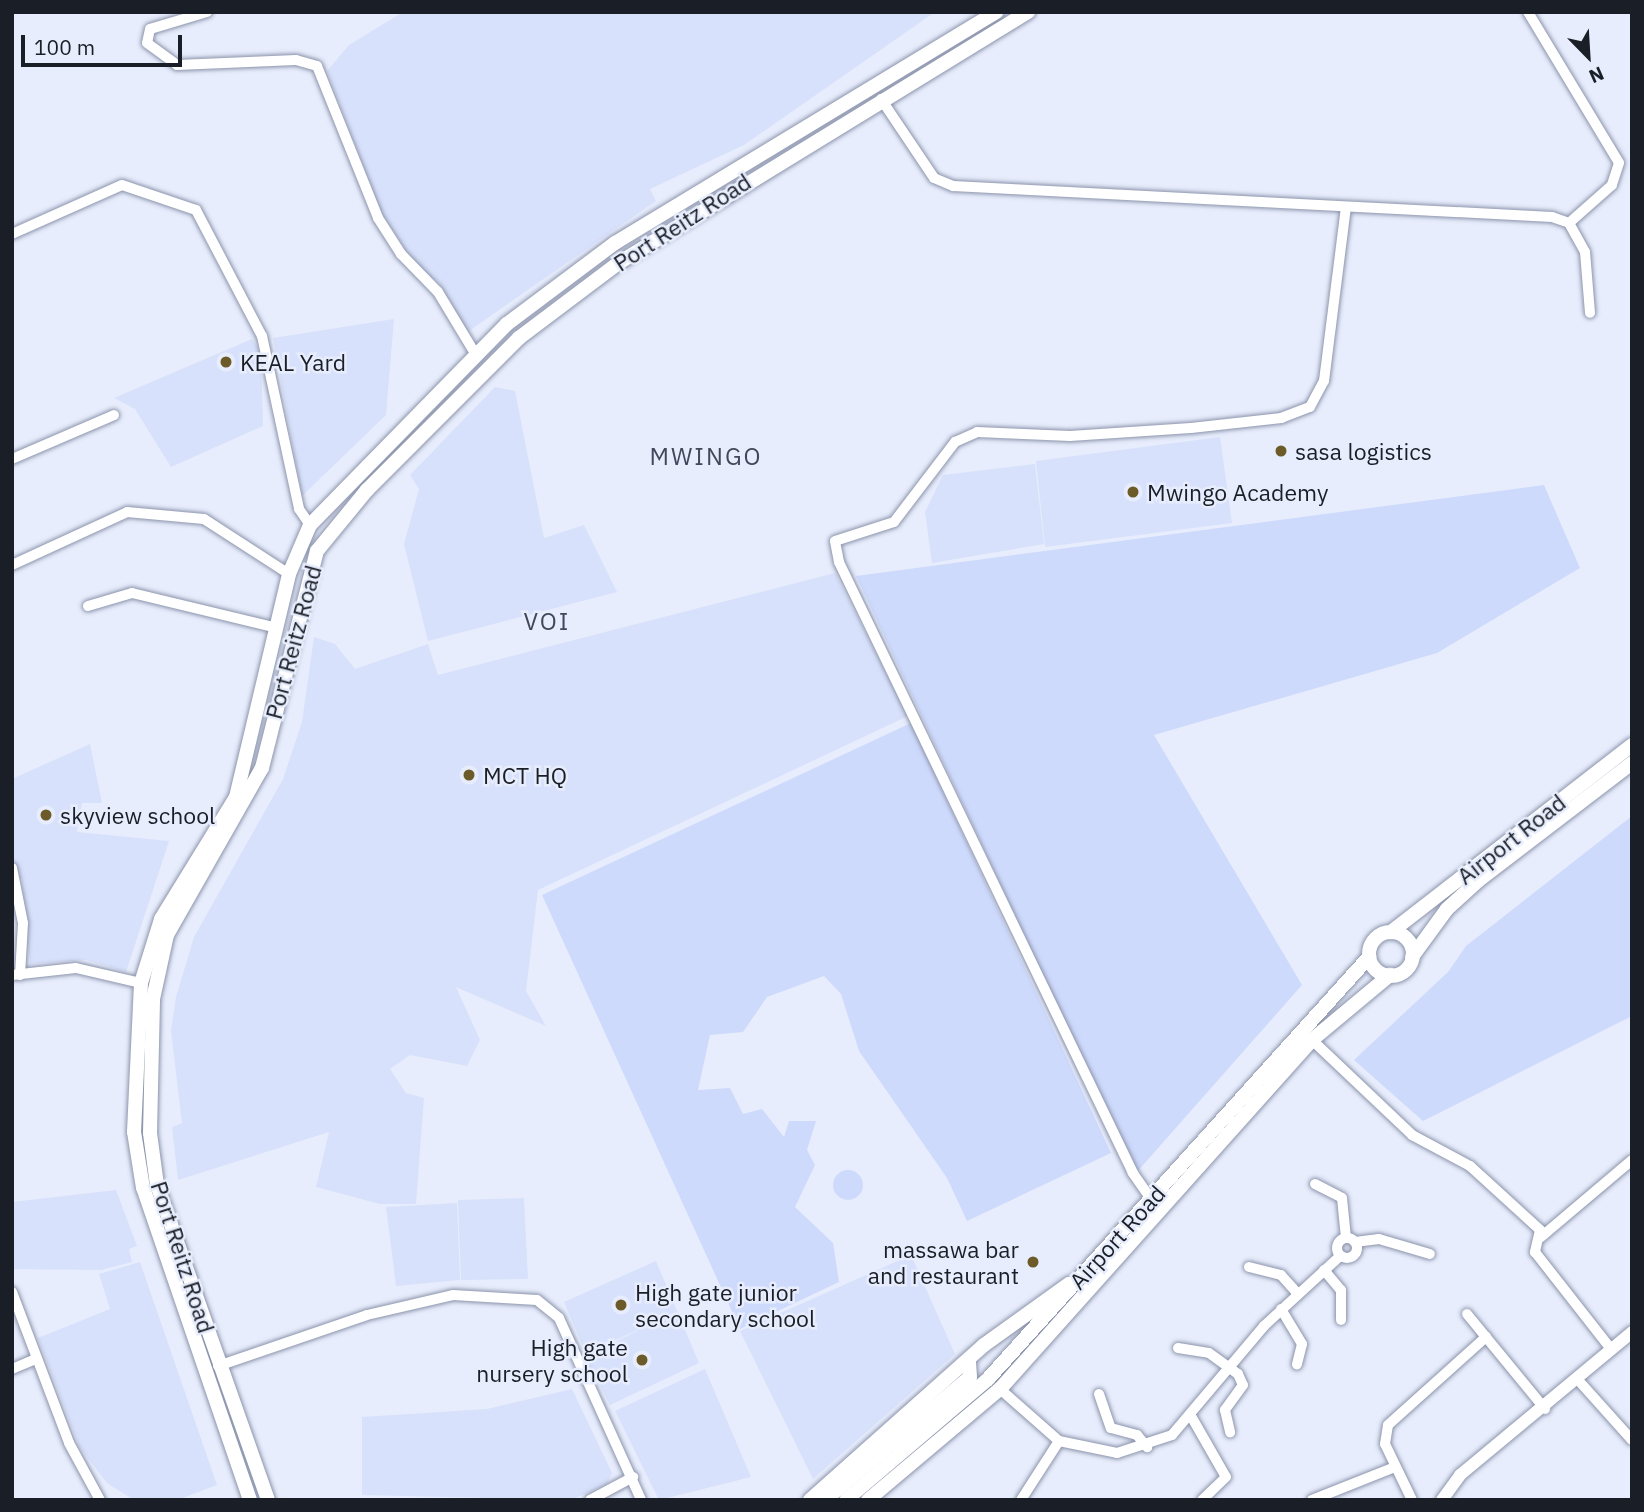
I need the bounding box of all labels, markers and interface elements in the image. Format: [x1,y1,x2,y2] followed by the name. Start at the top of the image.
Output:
[24,21,186,65] scale bar
[1553,21,1623,91] north arrow
[34,33,95,61] text: 100 m
[1585,61,1608,89] text: N
[608,167,756,277] street label: Port Reitz Road
[240,348,346,376] place label: KEAL Yard
[218,354,234,370] marker: KEAL Yard
[1295,437,1432,465] place label: sasa logistics
[650,443,762,471] district label: MWINGO
[1273,443,1289,459] marker: sasa logistics
[1147,478,1328,506] place label: Mwingo Academy
[1125,484,1141,500] marker: Mwingo Academy
[259,562,327,722] street label: Port Reitz Road
[524,608,570,636] district label: VOI
[483,761,567,789] place label: MCT HQ
[461,767,477,783] marker: MCT HQ
[1451,788,1571,890] street label: Airport Road
[60,801,215,829] place label: skyview school
[38,807,54,823] marker: skyview school
[145,1178,221,1336] street label: Port Reitz Road
[1063,1179,1171,1295] street label: Airport Road
[868,1235,1019,1289] place label: massawa bar and restaurant
[1025,1254,1041,1270] marker: massawa bar and restaurant
[635,1278,815,1332] place label: High gate junior secondary school
[613,1297,629,1313] marker: High gate junior secondary school
[476,1333,628,1387] place label: High gate nursery school
[634,1352,650,1368] marker: High gate nursery school

